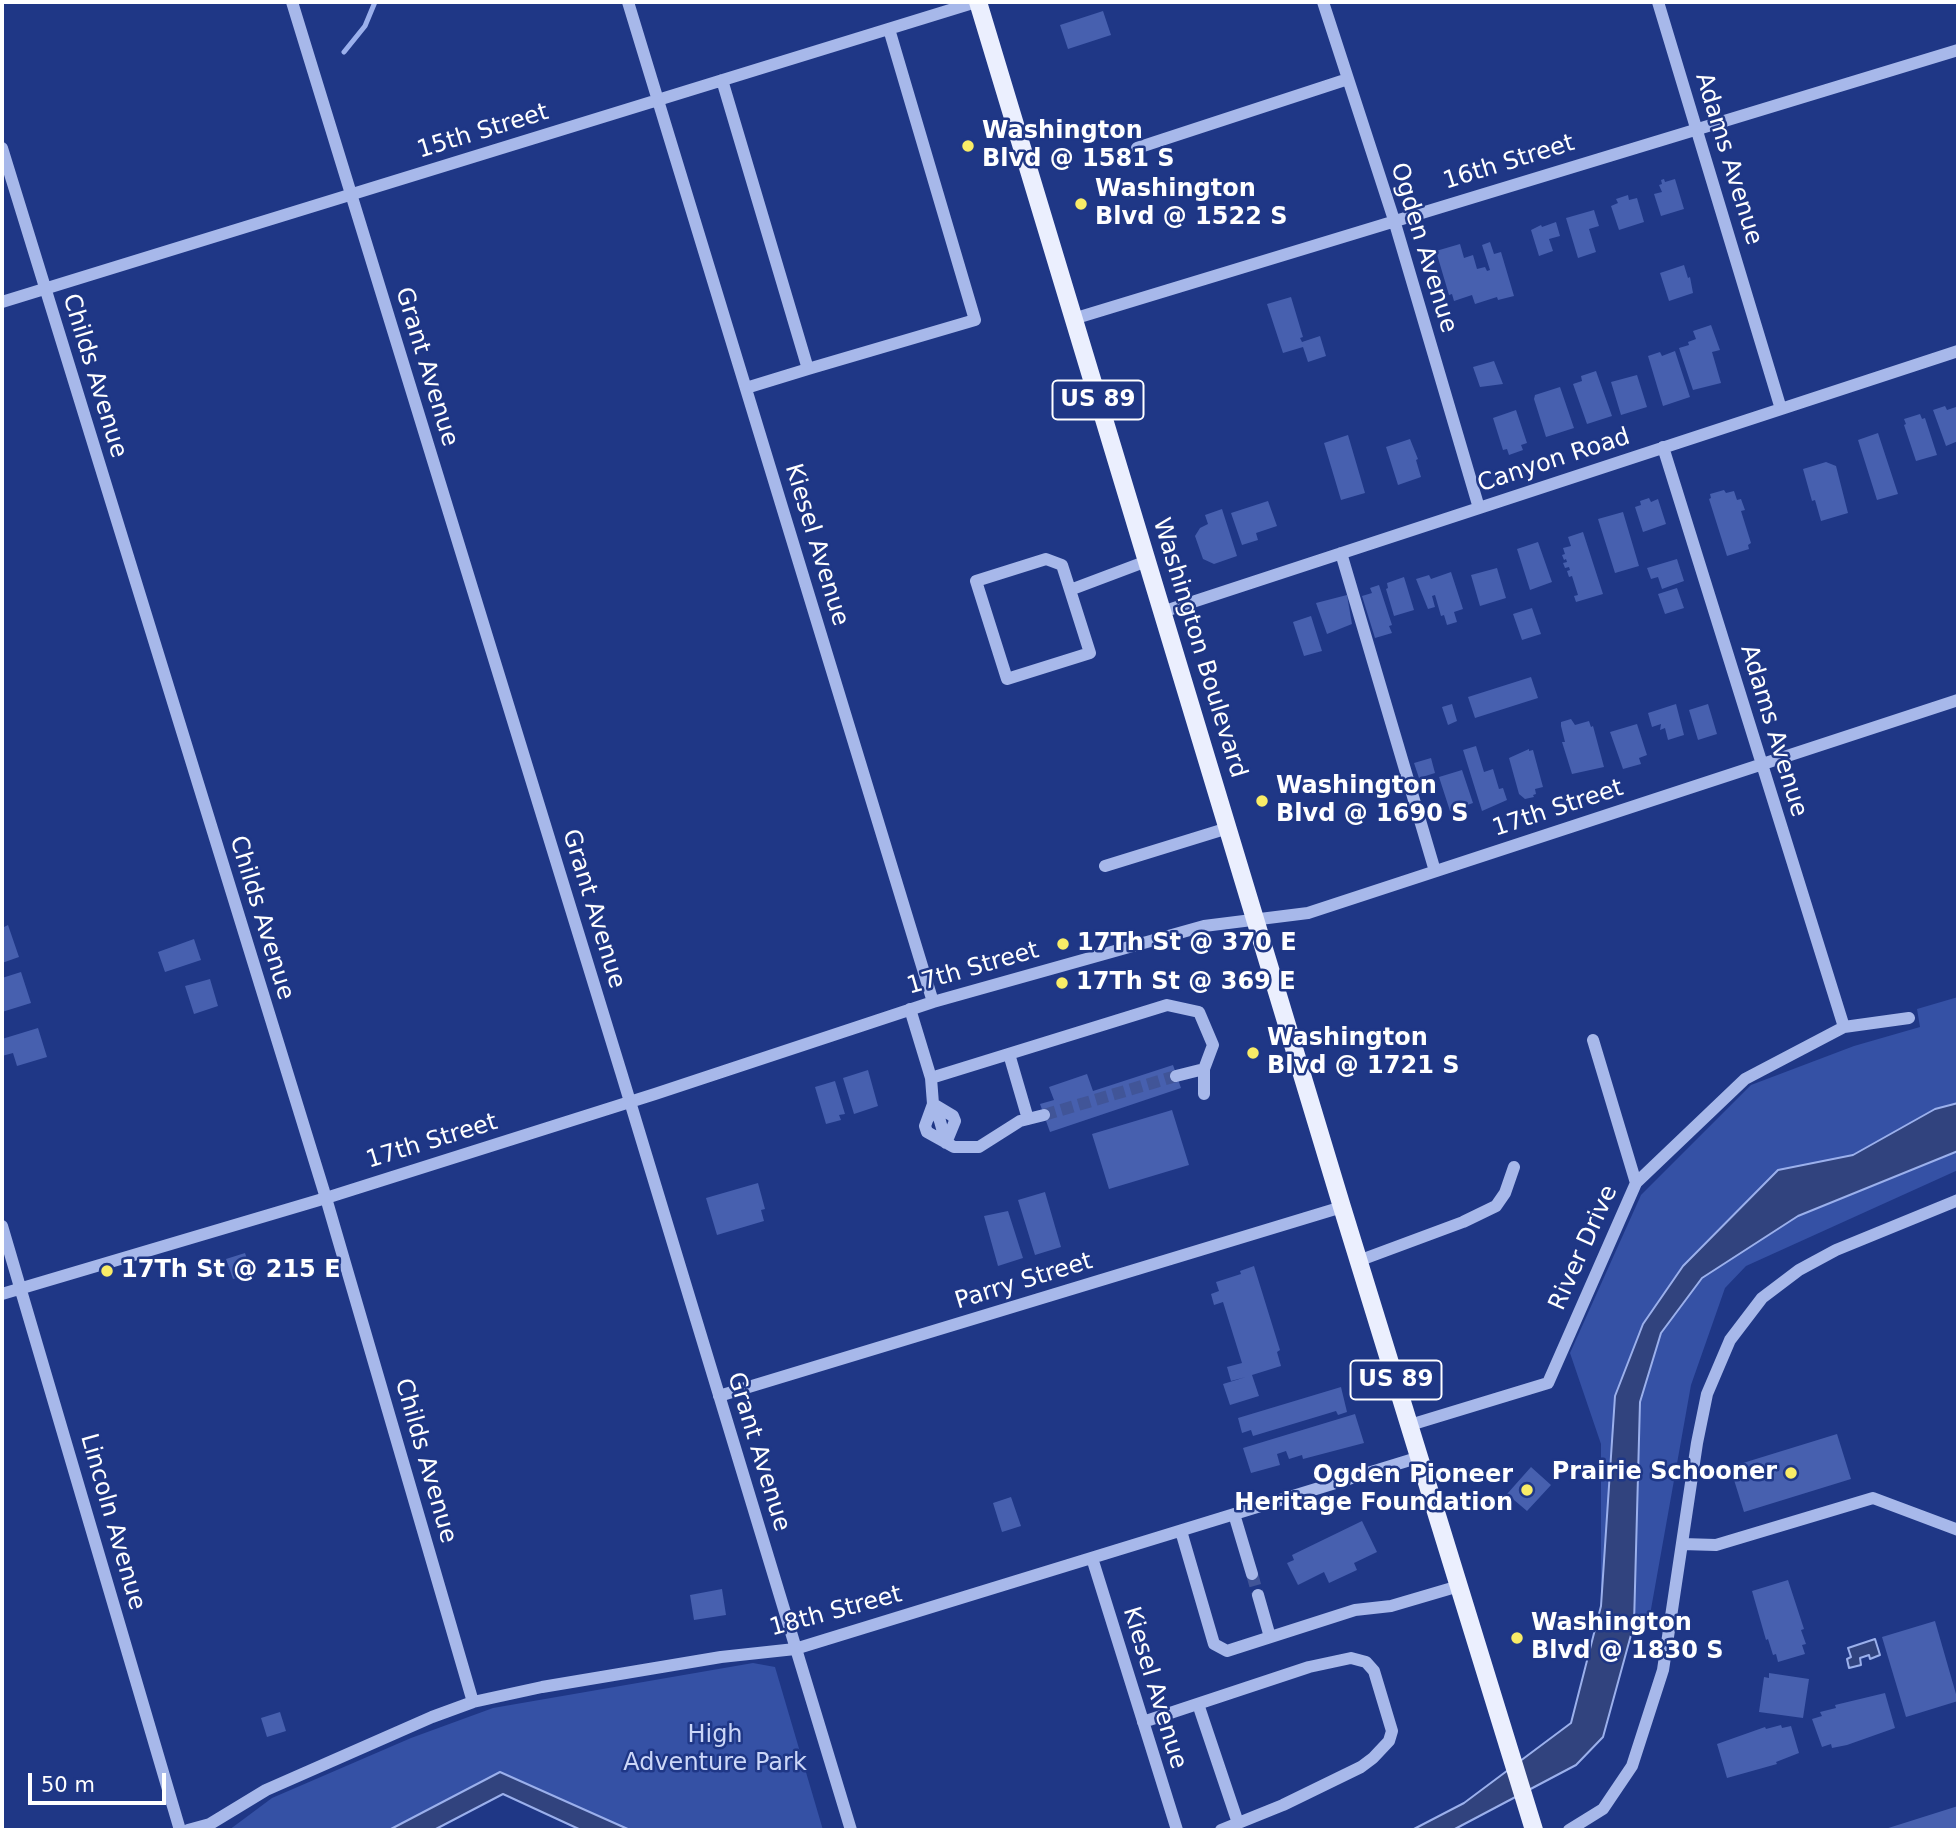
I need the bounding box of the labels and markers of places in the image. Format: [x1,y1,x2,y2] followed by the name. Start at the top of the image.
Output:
[982,118,1174,174] place label: Washington Blvd @ 1581 S
[960,138,976,154] marker: Washington Blvd @ 1581 S
[1095,176,1287,232] place label: Washington Blvd @ 1522 S
[1073,196,1089,212] marker: Washington Blvd @ 1522 S
[1276,773,1468,829] place label: Washington Blvd @ 1690 S
[1254,793,1270,809] marker: Washington Blvd @ 1690 S
[1077,930,1297,958] place label: 17Th St @ 370 E
[1055,936,1071,952] marker: 17Th St @ 370 E
[1076,969,1296,997] place label: 17Th St @ 369 E
[1054,975,1070,991] marker: 17Th St @ 369 E
[1267,1025,1459,1081] place label: Washington Blvd @ 1721 S
[1245,1045,1261,1061] marker: Washington Blvd @ 1721 S
[121,1257,341,1285] place label: 17Th St @ 215 E
[99,1263,115,1279] marker: 17Th St @ 215 E
[1552,1459,1777,1487] place label: Prairie Schooner
[1234,1462,1513,1518] place label: Ogden Pioneer Heritage Foundation
[1783,1465,1799,1481] marker: Prairie Schooner
[1519,1482,1535,1498] marker: Ogden Pioneer Heritage Foundation
[1531,1610,1723,1666] place label: Washington Blvd @ 1830 S
[1509,1630,1525,1646] marker: Washington Blvd @ 1830 S

